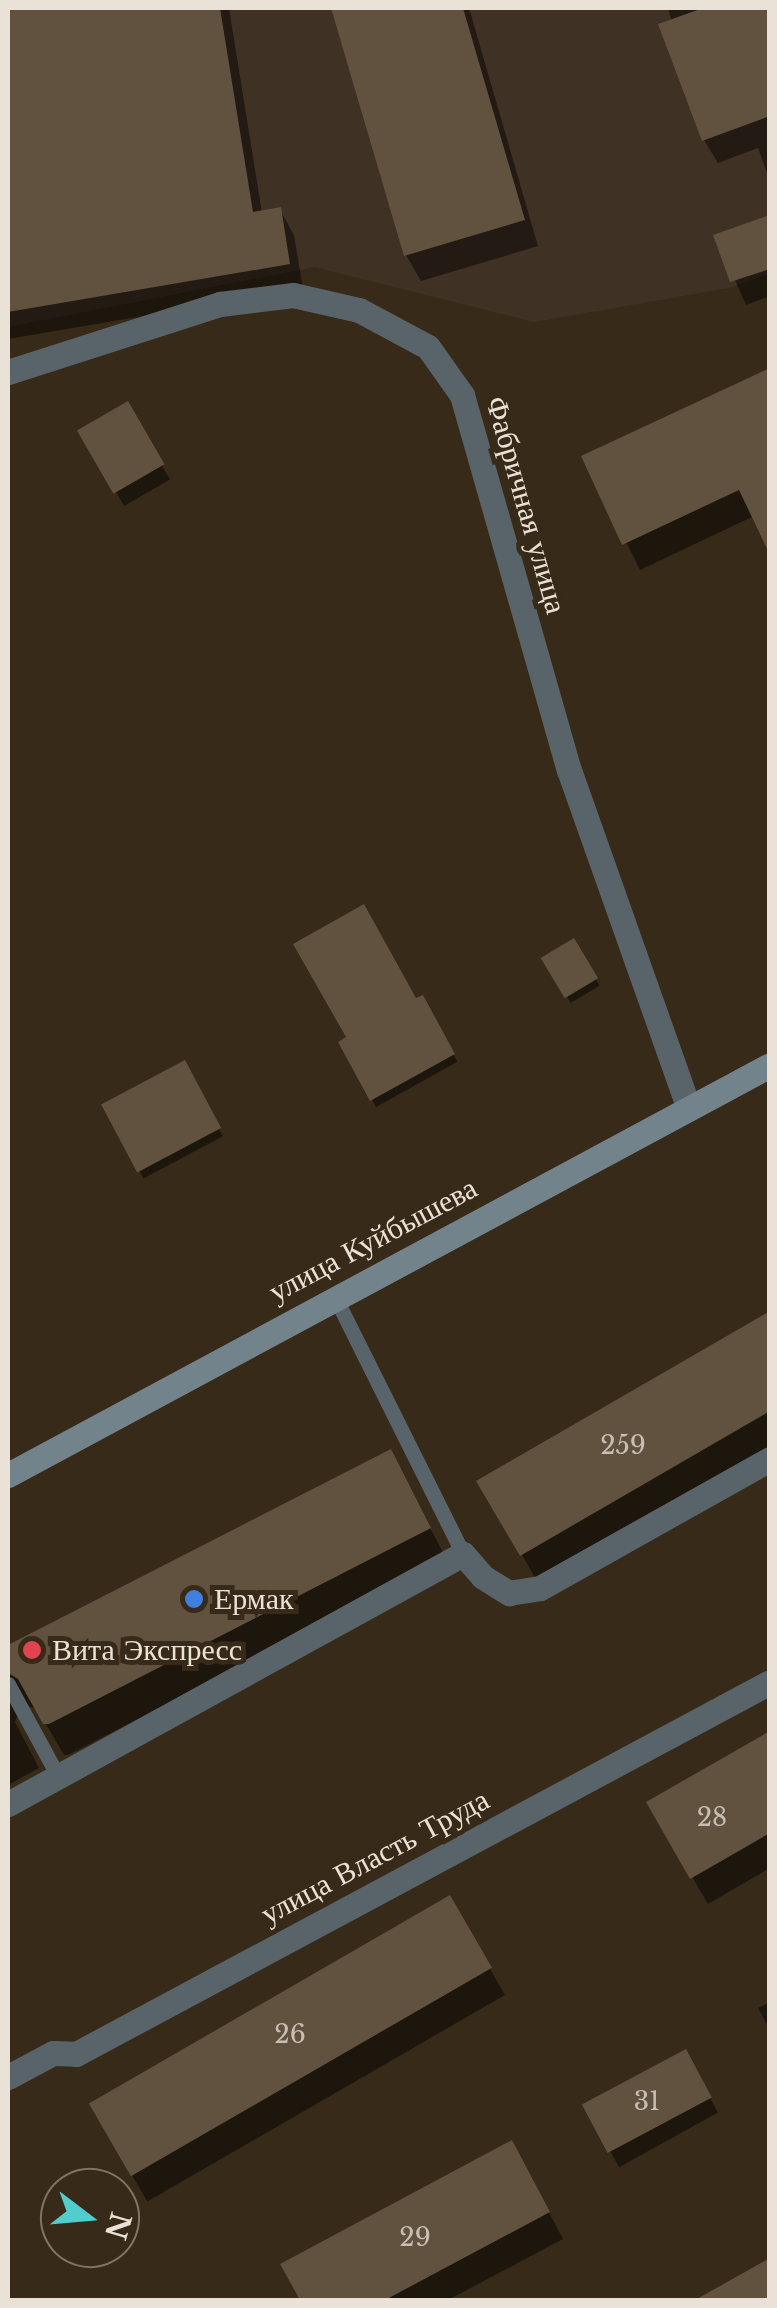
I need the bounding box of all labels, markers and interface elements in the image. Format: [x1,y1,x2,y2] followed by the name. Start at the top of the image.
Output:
[478,392,574,618] street label: Фабричная улица
[263,1170,483,1310] street label: улица Куйбышева
[600,1431,646,1461] house number: 259
[214,1581,294,1617] place label: Ермак
[183,1588,205,1610] marker: Ермак
[52,1632,242,1668] place label: Вита Экспресс
[21,1639,43,1661] marker: Вита Экспресс
[255,1782,495,1932] street label: улица Власть Труда
[697,1803,727,1833] house number: 28
[274,2020,306,2050] house number: 26
[634,2087,660,2117] house number: 31
[40,2168,140,2268] north arrow
[97,2208,138,2243] text: N
[399,2223,431,2253] house number: 29

